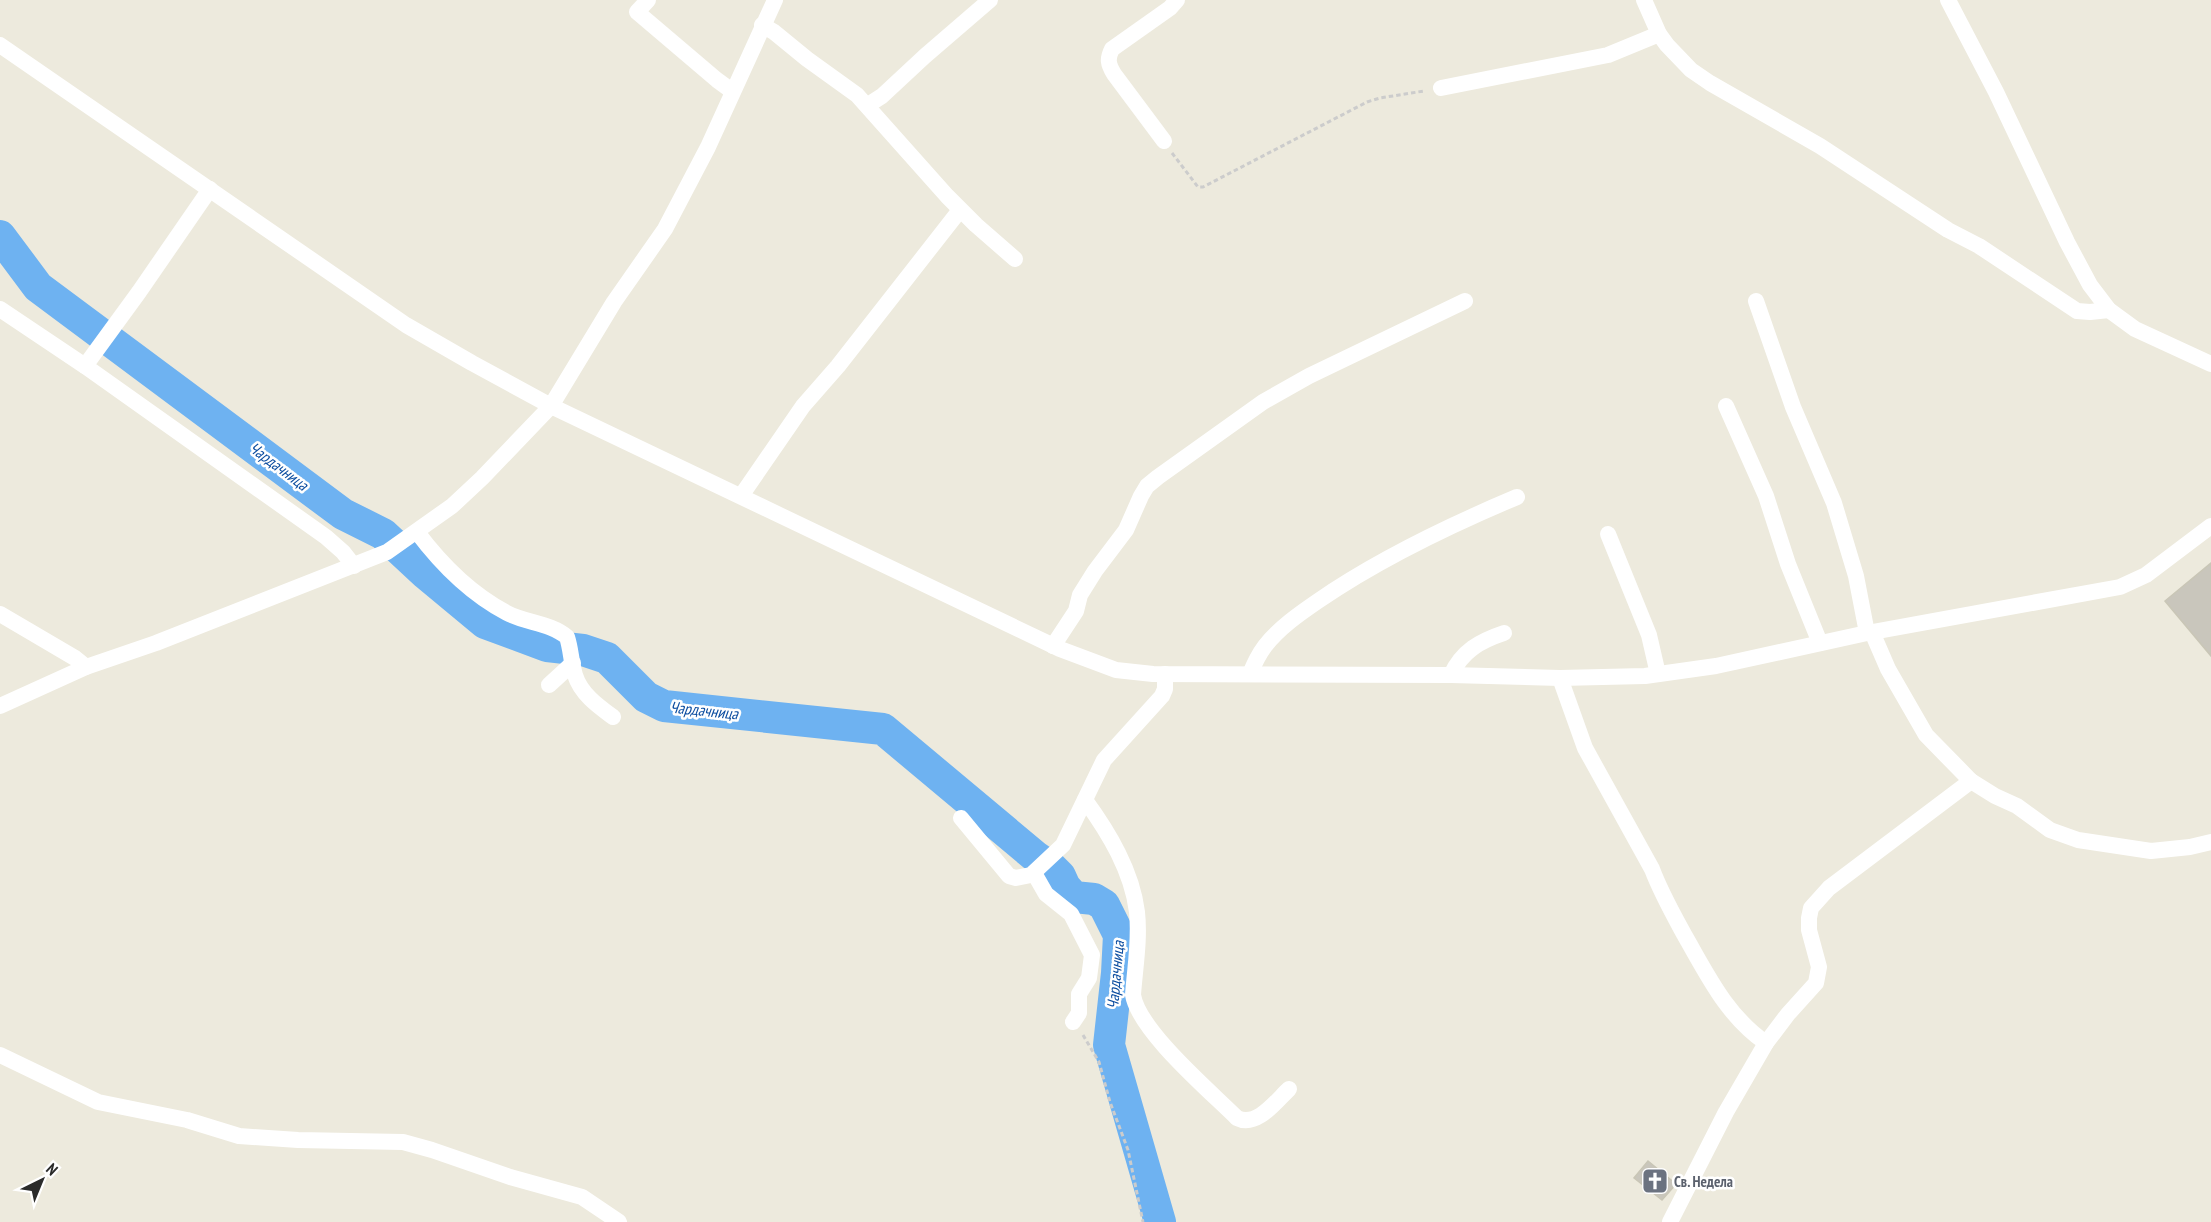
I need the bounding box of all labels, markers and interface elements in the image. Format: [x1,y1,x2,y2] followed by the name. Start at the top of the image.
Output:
[246,437,314,496] water label: Чардачница
[669,696,741,724] water label: Чардачница
[1102,938,1128,1010] water label: Чардачница
[12,1150,72,1210] north arrow
[42,1159,62,1179] text: N
[1640,1166,1670,1196] church icon: Св. Недела
[1674,1172,1733,1191] place label: Св. Недела

